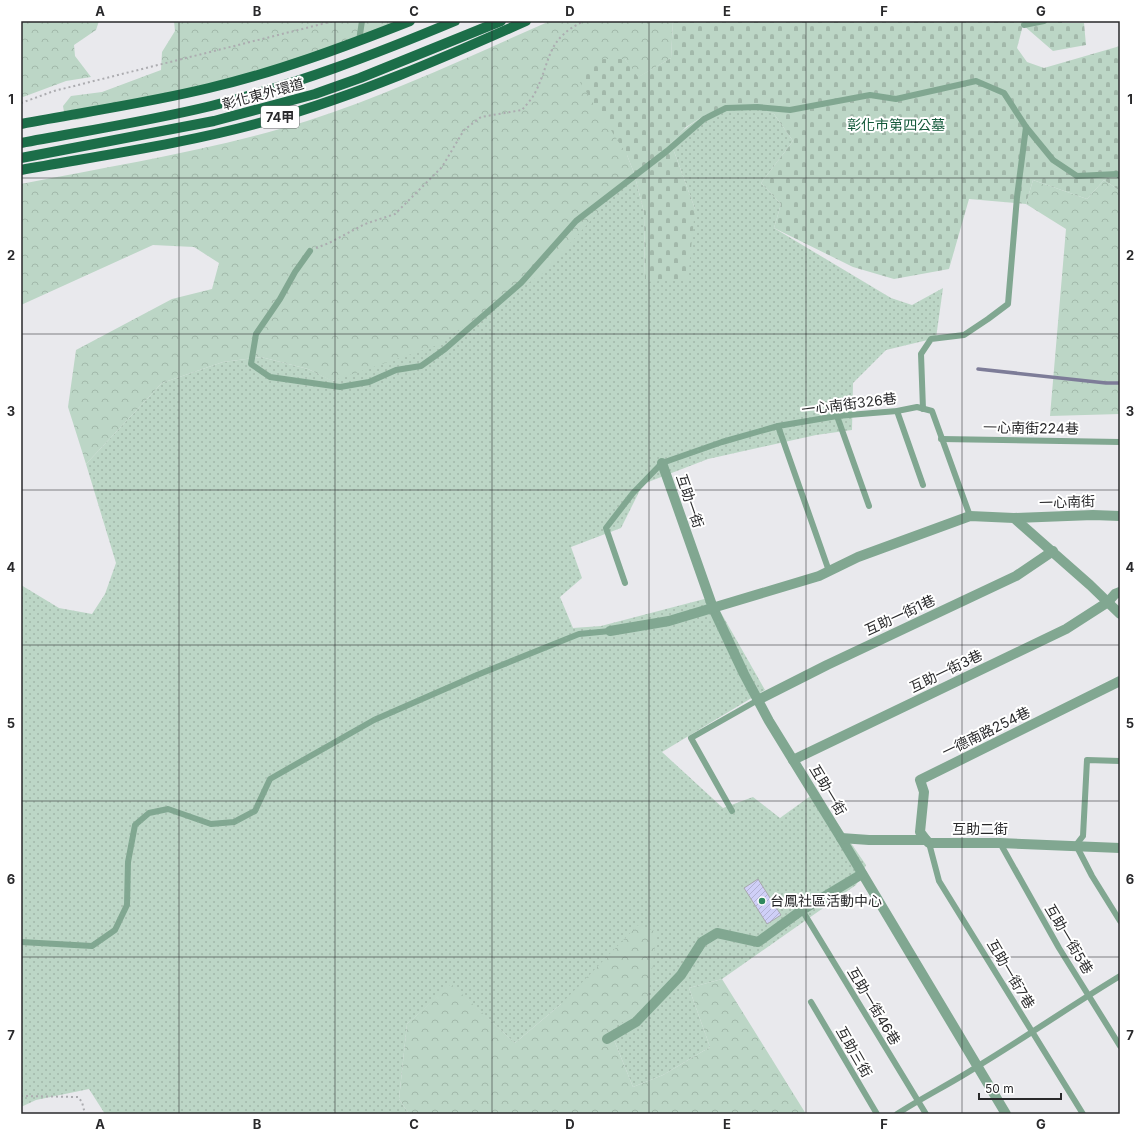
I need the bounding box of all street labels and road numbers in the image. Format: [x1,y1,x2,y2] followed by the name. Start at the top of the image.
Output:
[220,74,306,113] street label: 彰化東外環道
[261,106,299,128] road number: 74甲
[800,389,898,418] street label: 一心南街326巷
[983,418,1079,437] street label: 一心南街224巷
[673,472,708,530] street label: 互助一街
[1039,492,1095,511] street label: 一心南街
[862,591,938,638] street label: 互助一街1巷
[907,646,985,695] street label: 互助一街3巷
[939,703,1033,760] street label: 一德南路254巷
[807,761,850,818] street label: 互助一街
[952,820,1008,837] street label: 互助二街
[1042,901,1097,977] street label: 互助一街5巷
[984,936,1039,1012] street label: 互助一街7巷
[845,964,904,1048] street label: 互助一街46巷
[833,1023,876,1080] street label: 互助三街

